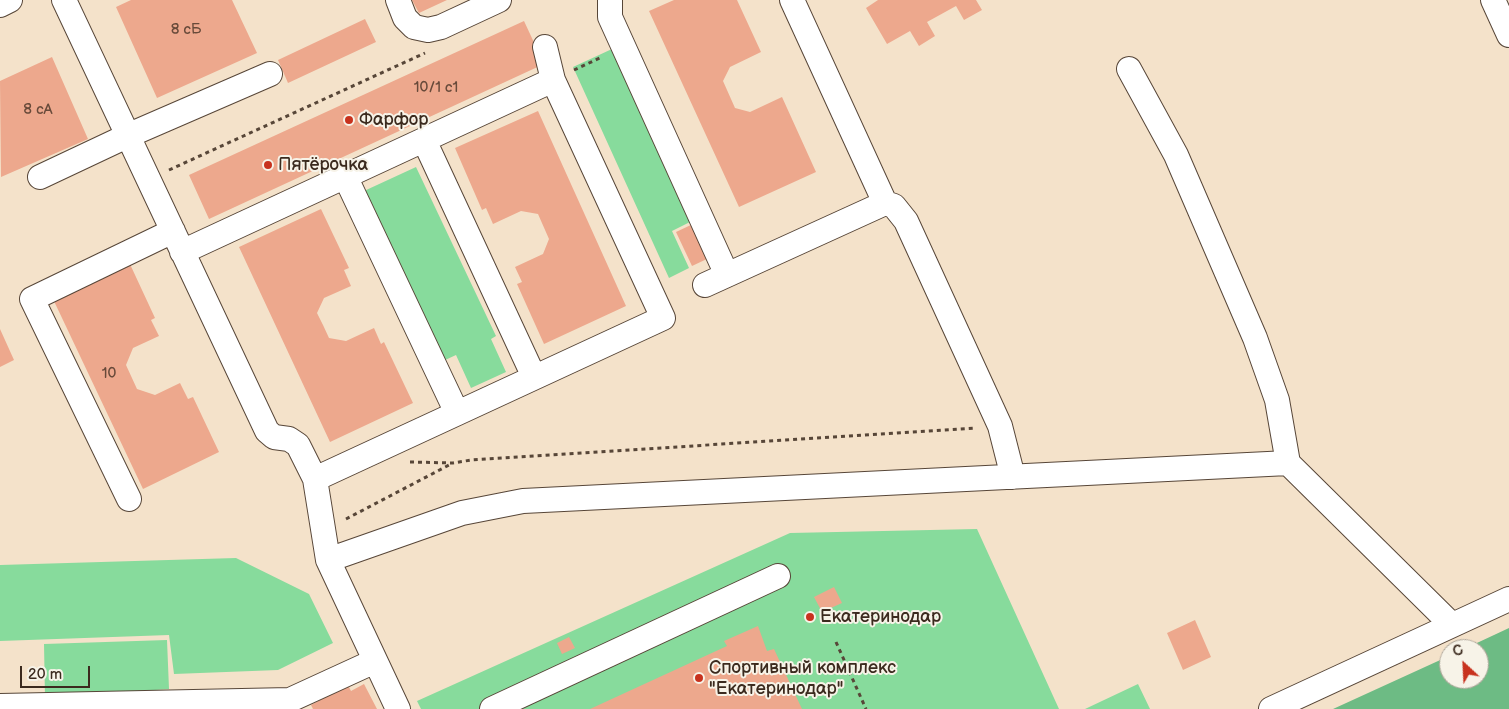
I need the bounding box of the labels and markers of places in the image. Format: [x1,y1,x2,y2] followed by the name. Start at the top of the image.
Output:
[359,109,428,131] place label: Фарфор
[343,114,355,126] marker: Фарфор
[278,154,368,176] place label: Пятёрочка
[262,159,274,171] marker: Пятёрочка
[820,606,941,628] place label: Екатеринодар
[804,611,816,623] marker: Екатеринодар
[709,657,896,700] place label: Спортивный комплекс "Екатеринодар"
[693,672,705,684] marker: Спортивный комплекс "Екатеринодар"

